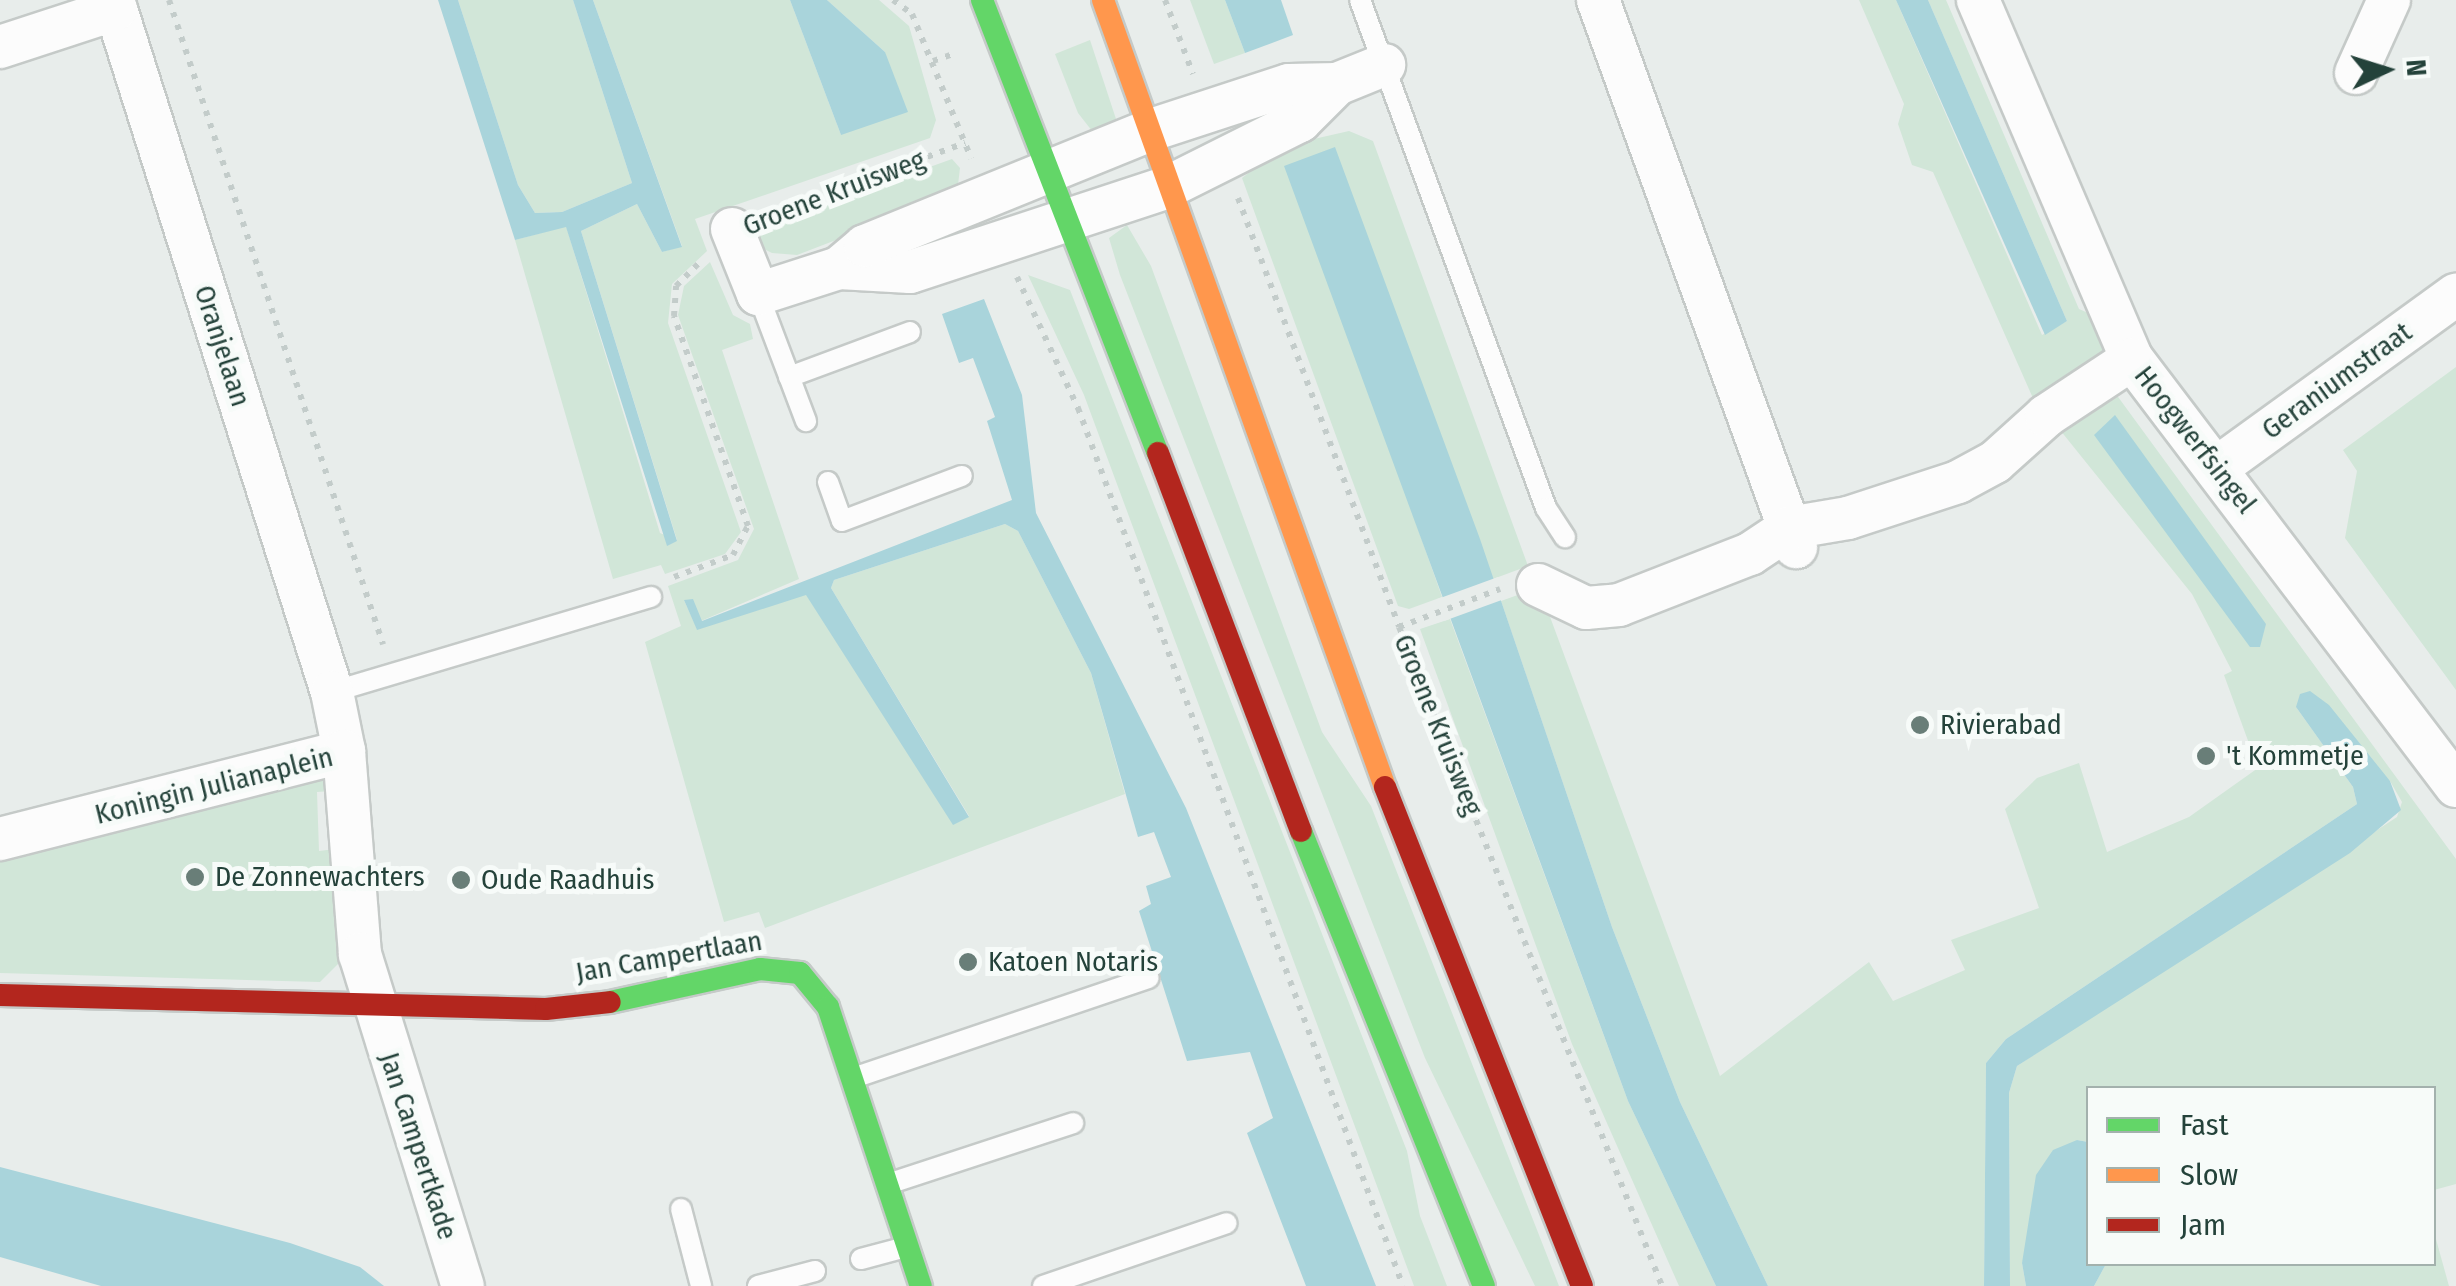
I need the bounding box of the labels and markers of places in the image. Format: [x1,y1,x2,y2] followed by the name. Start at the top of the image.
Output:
[1940,708,2062,742] place label: Rivierabad
[1909,714,1931,736] marker: Rivierabad
[2226,739,2364,773] place label: 't Kommetje
[2195,745,2217,767] marker: 't Kommetje
[215,860,425,894] place label: De Zonnewachters
[481,863,654,897] place label: Oude Raadhuis
[184,866,206,888] marker: De Zonnewachters
[450,869,472,891] marker: Oude Raadhuis
[988,945,1158,979] place label: Katoen Notaris
[957,951,979,973] marker: Katoen Notaris

